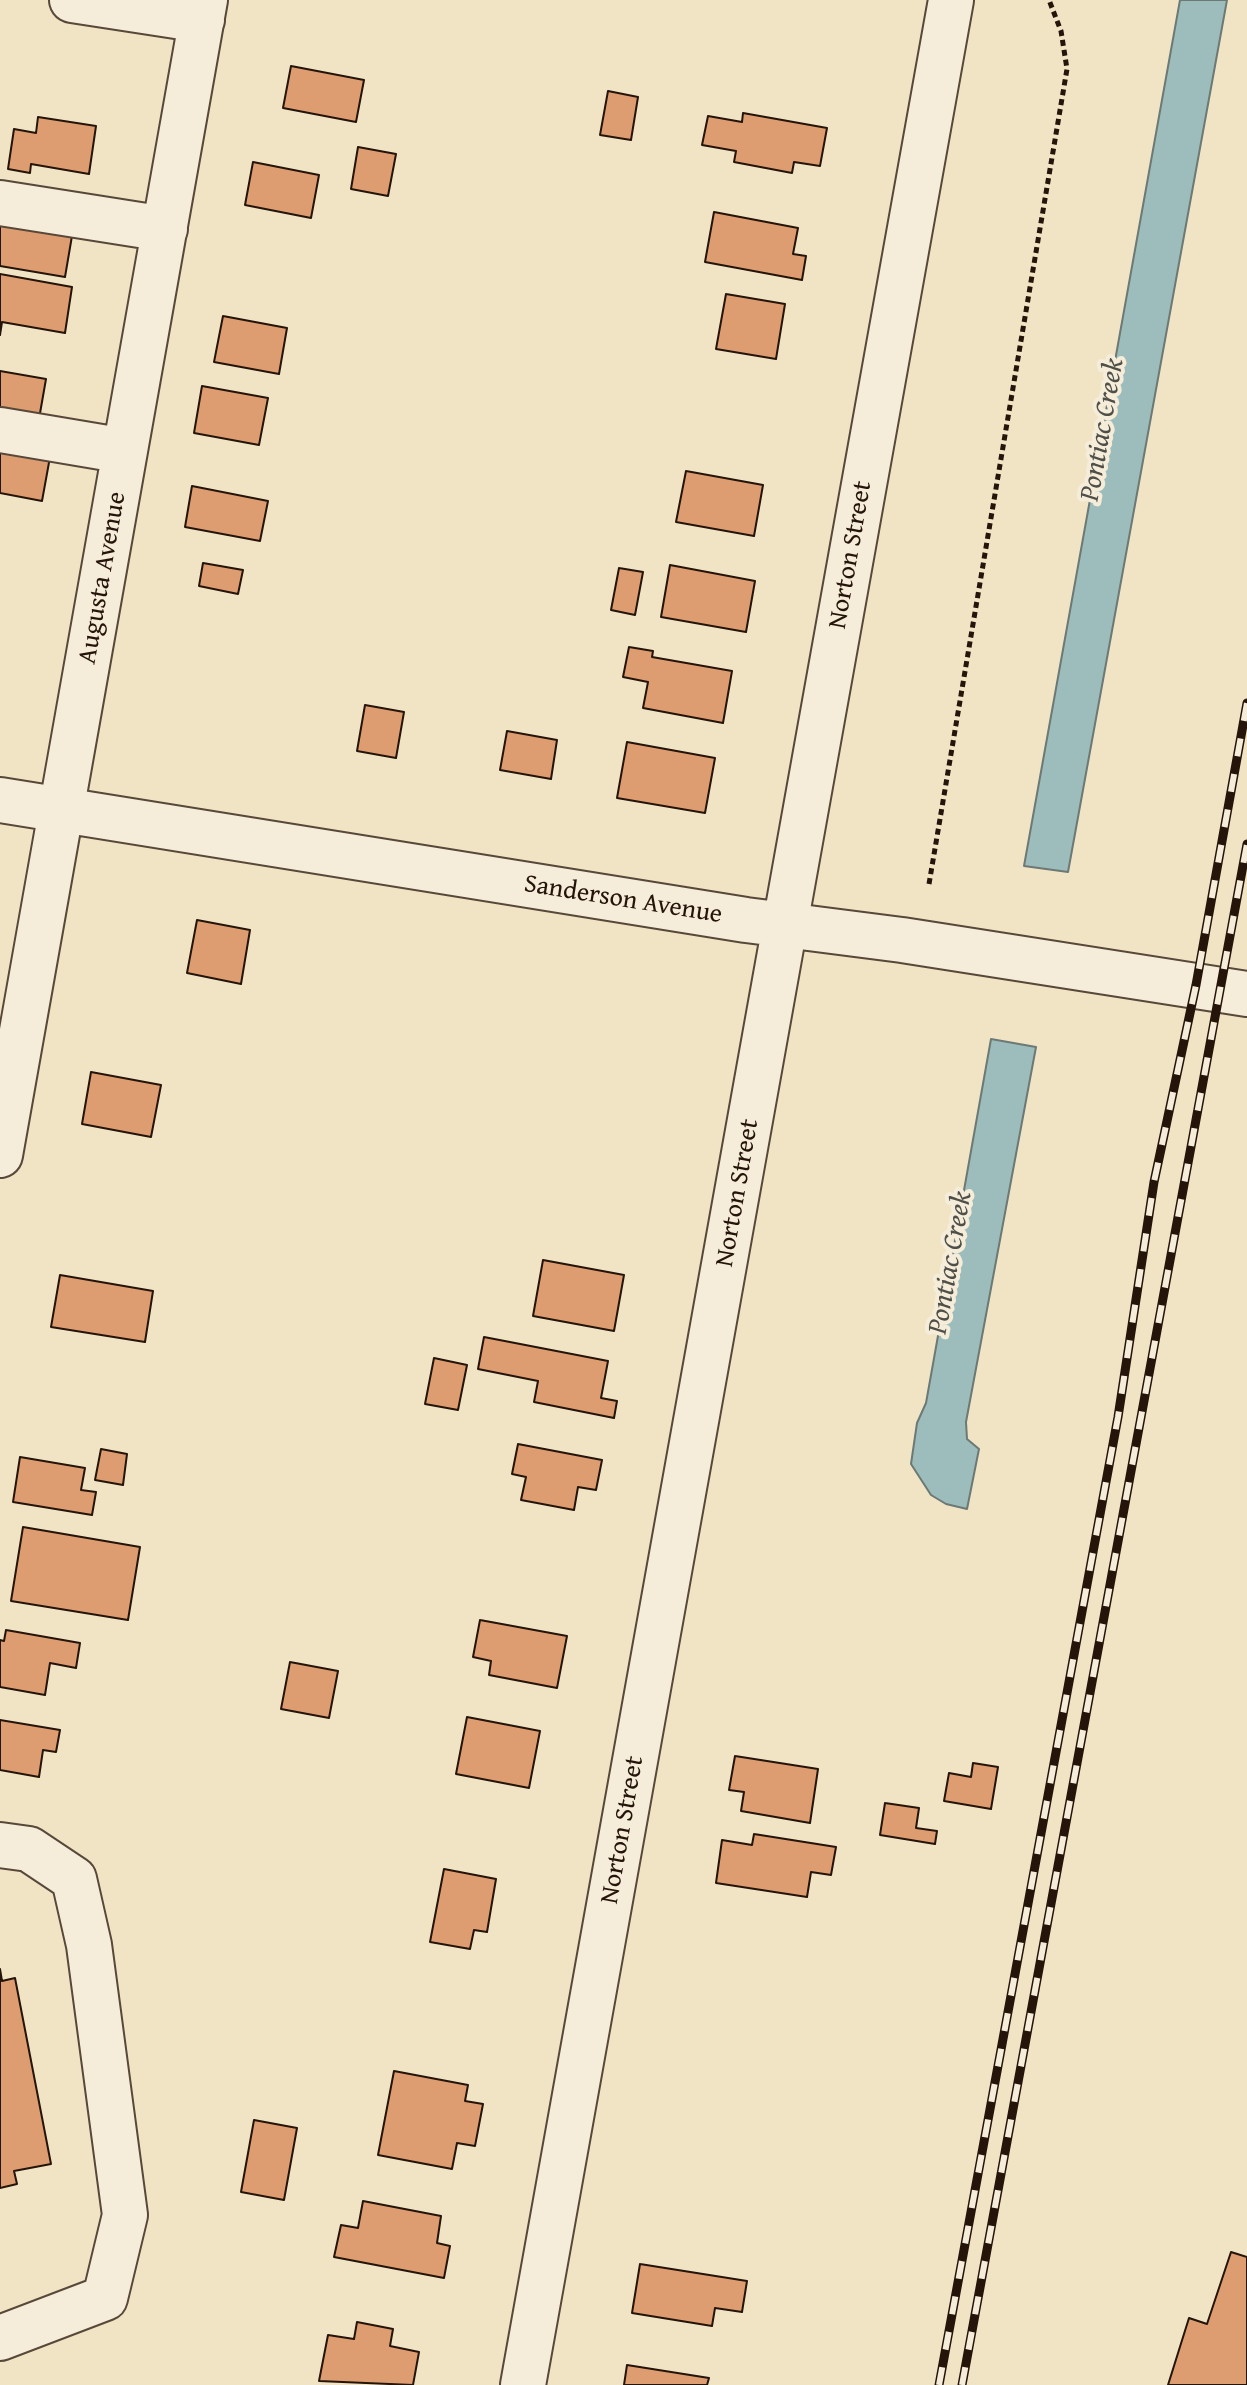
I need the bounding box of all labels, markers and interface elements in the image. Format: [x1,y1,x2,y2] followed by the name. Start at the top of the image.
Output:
[1074,356,1132,504] water label: Pontiac Creek
[823,479,879,631] street label: Norton Street
[73,489,133,667] street label: Augusta Avenue
[522,869,724,931] street label: Sanderson Avenue
[710,1117,766,1269] street label: Norton Street
[922,1189,980,1337] water label: Pontiac Creek
[595,1754,651,1906] street label: Norton Street

